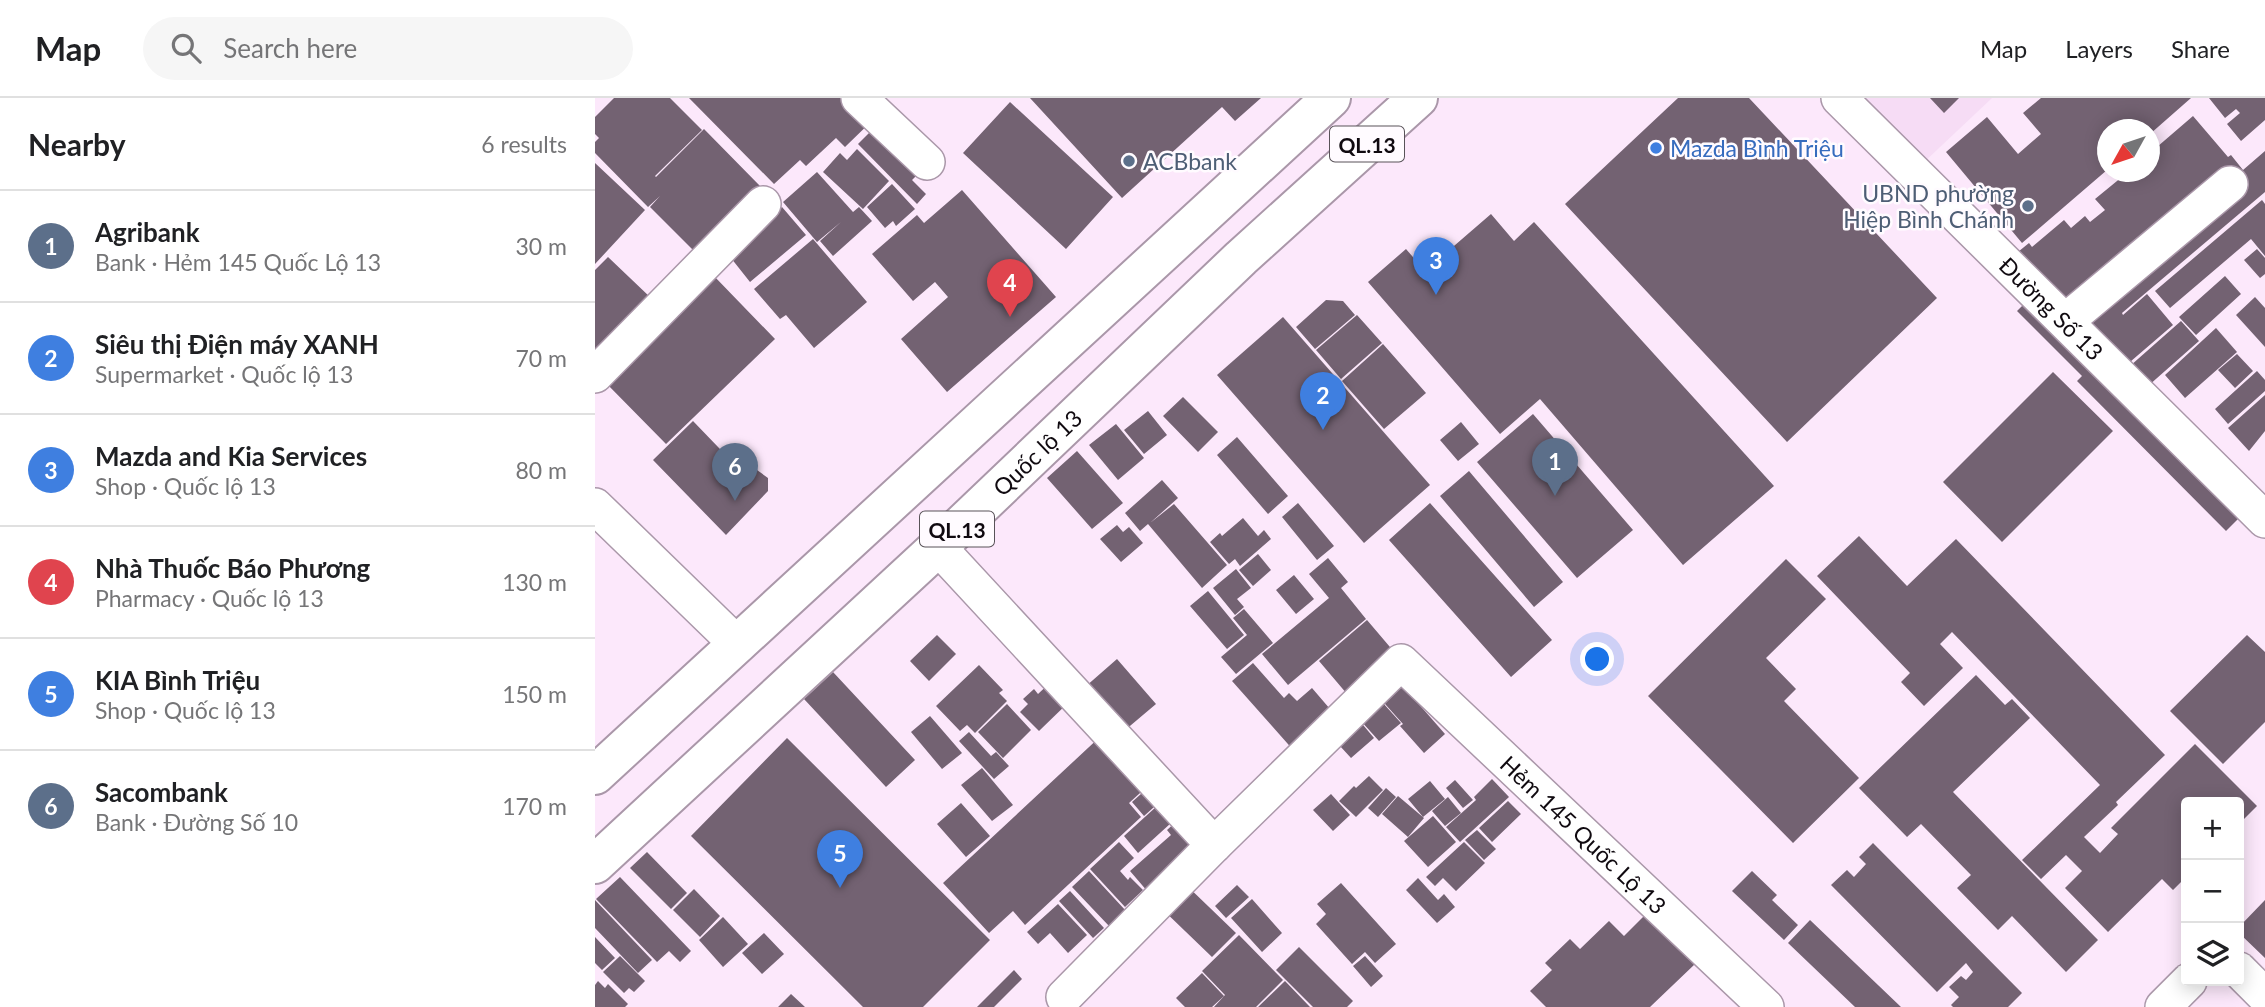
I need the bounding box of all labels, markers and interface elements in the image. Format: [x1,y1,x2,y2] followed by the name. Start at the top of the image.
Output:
[143,17,633,80] search box
[35,28,101,68] text: Map
[167,29,205,67] icon: search
[223,32,357,64] text: Search here
[1980,34,2027,63] text: Map
[2065,34,2133,63] text: Layers
[2171,34,2230,63] text: Share
[2097,119,2160,182] north arrow
[28,126,126,162] text: Nearby
[1330,126,1404,162] road number: QL.13
[481,130,567,158] text: 6 results
[1670,134,1844,162] place label: Mazda Bình Triệu
[1648,140,1664,156] marker: Mazda Bình Triệu
[1143,147,1237,175] place label: ACBbank
[1121,153,1137,169] marker: ACBbank
[1843,179,2014,233] place label: UBND phường Hiệp Bình Chánh
[2020,198,2036,214] marker: UBND phường Hiệp Bình Chánh
[95,216,200,248] text: Agribank
[44,232,58,260] text: 1
[516,232,567,260] text: 30 m
[1413,237,1459,295] pin: 3
[95,248,381,276] text: Bank · Hẻm 145 Quốc Lộ 13
[1994,251,2109,366] street label: Đường Số 13
[987,259,1033,317] pin: 4
[95,328,379,360] text: Siêu thị Điện máy XANH
[44,344,58,372] text: 2
[516,344,567,372] text: 70 m
[95,360,353,388] text: Supermarket · Quốc lộ 13
[1300,372,1346,430] pin: 2
[987,404,1087,501] street label: Quốc lộ 13
[1532,438,1578,496] pin: 1
[95,440,367,472] text: Mazda and Kia Services
[712,443,758,501] pin: 6
[44,456,58,484] text: 3
[516,456,567,484] text: 80 m
[95,472,276,500] text: Shop · Quốc lộ 13
[920,512,994,546] road number: QL.13
[95,552,370,584] text: Nhà Thuốc Báo Phương
[44,568,58,596] text: 4
[502,568,567,596] text: 130 m
[95,584,324,612] text: Pharmacy · Quốc lộ 13
[1580,642,1614,676] your location
[95,664,260,696] text: KIA Bình Triệu
[44,680,58,708] text: 5
[502,680,567,708] text: 150 m
[95,696,276,724] text: Shop · Quốc lộ 13
[1495,750,1672,919] street label: Hẻm 145 Quốc Lộ 13
[95,776,228,808] text: Sacombank
[44,792,58,820] text: 6
[502,792,567,820] text: 170 m
[2181,797,2244,986] map controls
[2181,797,2244,860] button: +
[95,808,298,836] text: Bank · Đường Số 10
[817,830,863,888] pin: 5
[2181,860,2244,923] button: −
[2181,923,2244,986] button: layers

